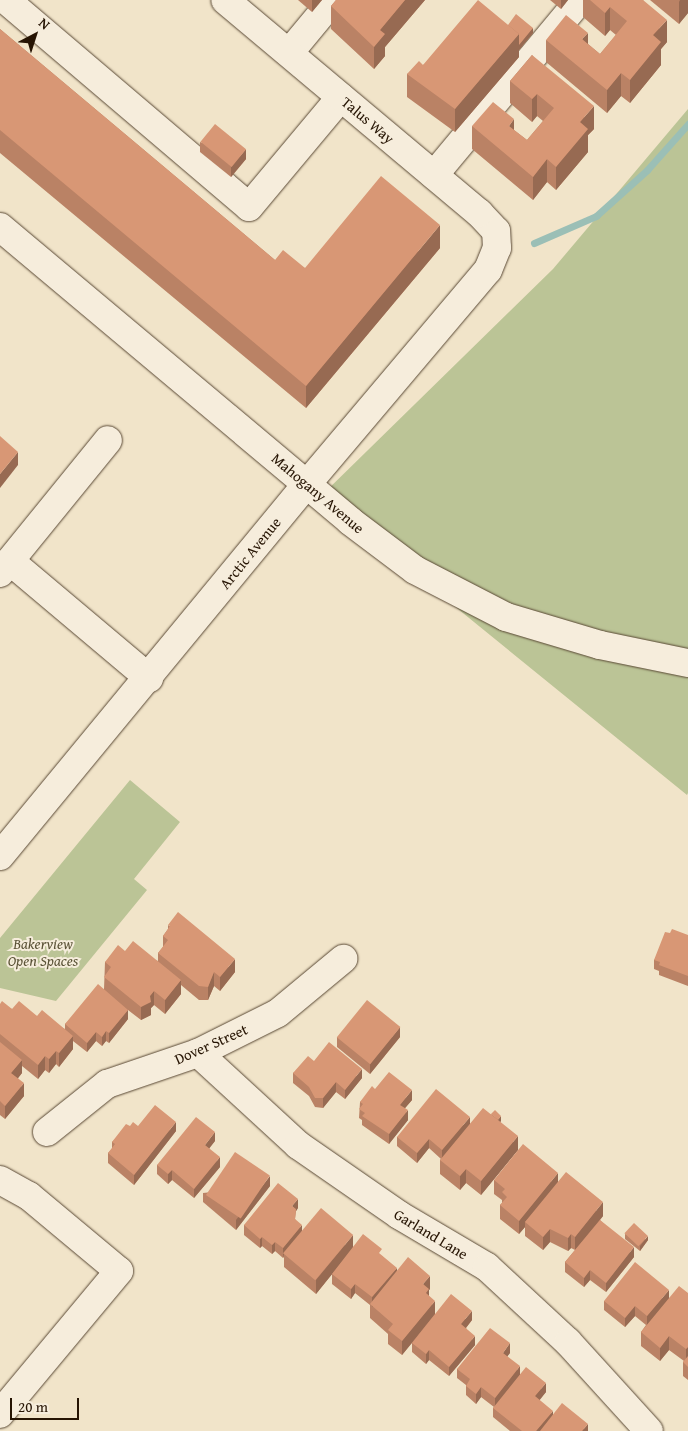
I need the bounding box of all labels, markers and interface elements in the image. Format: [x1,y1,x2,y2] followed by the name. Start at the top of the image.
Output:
[10,10,60,60] north arrow
[35,13,55,34] text: N
[338,93,398,147] street label: Talus Way
[268,449,368,537] street label: Mahogany Avenue
[216,513,284,593] street label: Arctic Avenue
[8,934,78,969] park label: Bakerview Open Spaces
[172,1020,250,1068] street label: Dover Street
[391,1205,471,1263] street label: Garland Lane
[12,1388,81,1420] scale bar
[18,1396,48,1417] text: 20 m

